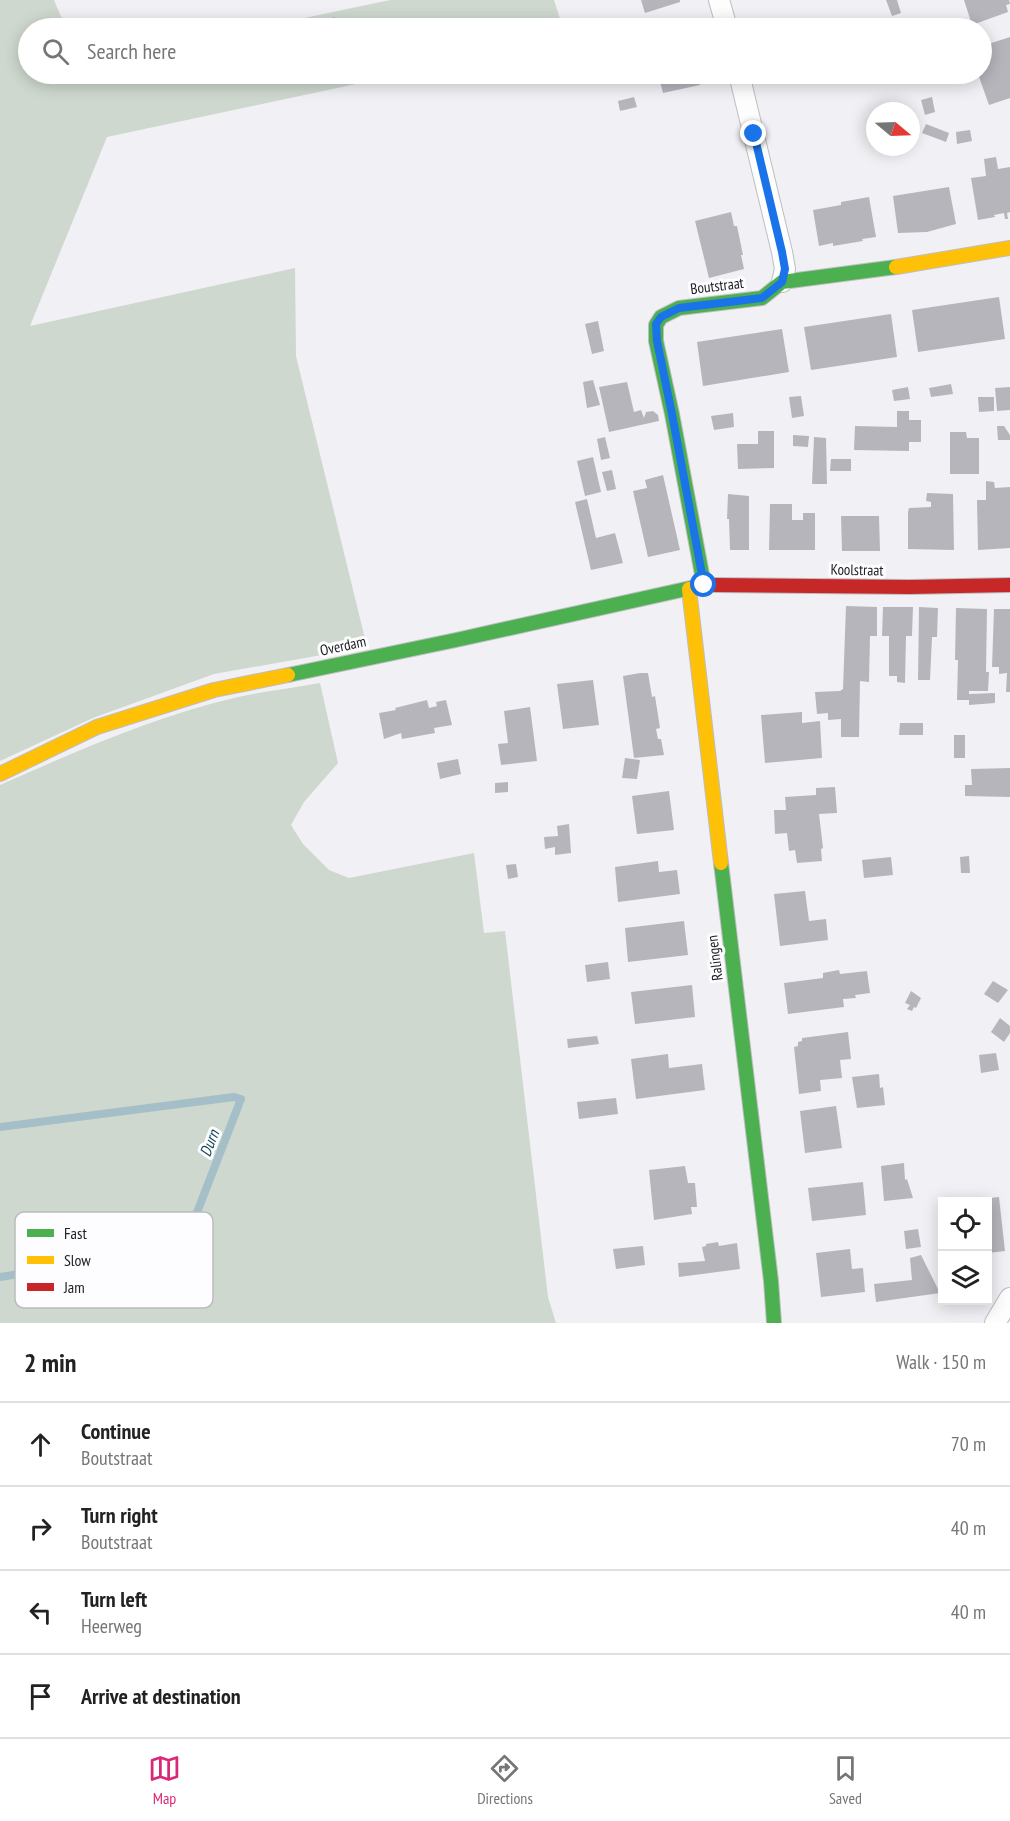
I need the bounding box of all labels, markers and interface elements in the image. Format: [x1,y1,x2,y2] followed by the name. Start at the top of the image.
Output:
[18,18,992,84] search box
[39,35,72,68] icon: search
[87,37,176,65] text: Search here
[866,102,920,156] north arrow
[740,120,766,146] route end
[689,273,745,298] street label: Boutstraat
[830,560,884,579] street label: Koolstraat
[690,571,716,597] route start
[318,631,368,660] street label: Overdam
[702,934,727,982] street label: Ralingen
[195,1126,223,1159] water label: Durn
[938,1197,992,1305] map controls
[938,1197,992,1251] button: locate
[15,1212,213,1308] legend
[64,1223,87,1243] text: Fast
[64,1250,91,1270] text: Slow
[938,1251,992,1305] button: layers
[63,1277,85,1297] text: Jam
[24,1346,77,1379] text: 2 min
[896,1349,986,1375] text: Walk · 150 m
[81,1417,151,1445] text: Continue
[24,1428,57,1461] icon: ahead
[951,1431,986,1457] text: 70 m
[81,1445,152,1471] text: Boutstraat
[81,1501,158,1529] text: Turn right
[24,1512,57,1545] icon: right
[951,1515,986,1541] text: 40 m
[81,1529,152,1555] text: Boutstraat
[81,1585,147,1613] text: Turn left
[24,1596,57,1629] icon: left
[951,1599,986,1625] text: 40 m
[81,1613,142,1639] text: Heerweg
[24,1680,57,1713] icon: arrive
[81,1682,241,1710] text: Arrive at destination
[148,1752,181,1808] tab: Map
[477,1752,533,1808] tab: Directions
[829,1752,862,1808] tab: Saved

